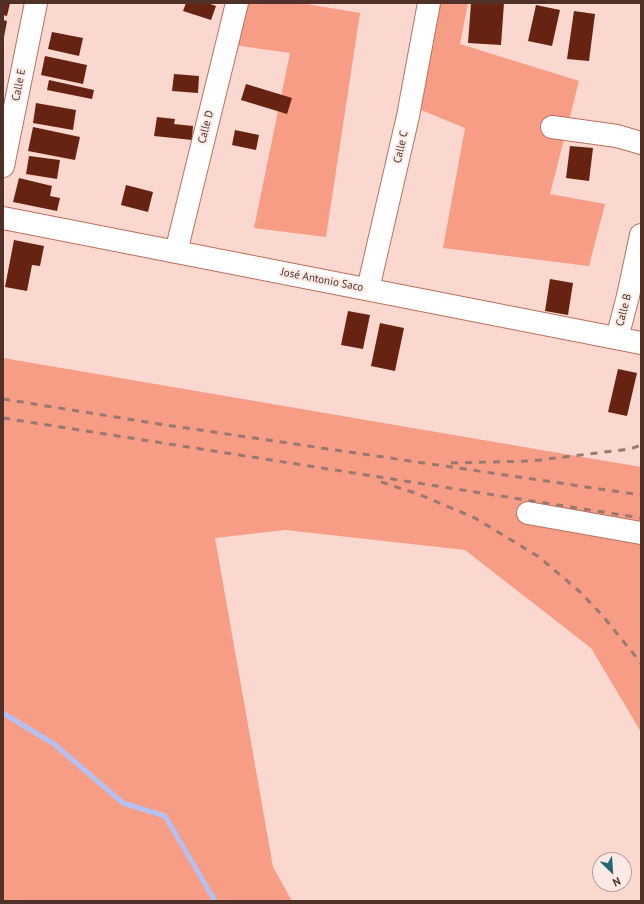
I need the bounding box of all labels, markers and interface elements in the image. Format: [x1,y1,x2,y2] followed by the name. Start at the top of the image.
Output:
[9,68,29,102] street label: Calle E
[196,109,216,145] street label: Calle D
[391,130,411,164] street label: Calle C
[280,266,364,294] street label: José Antonio Saco
[614,292,634,328] street label: Calle B
[592,852,632,892] north arrow
[610,874,623,890] text: N

